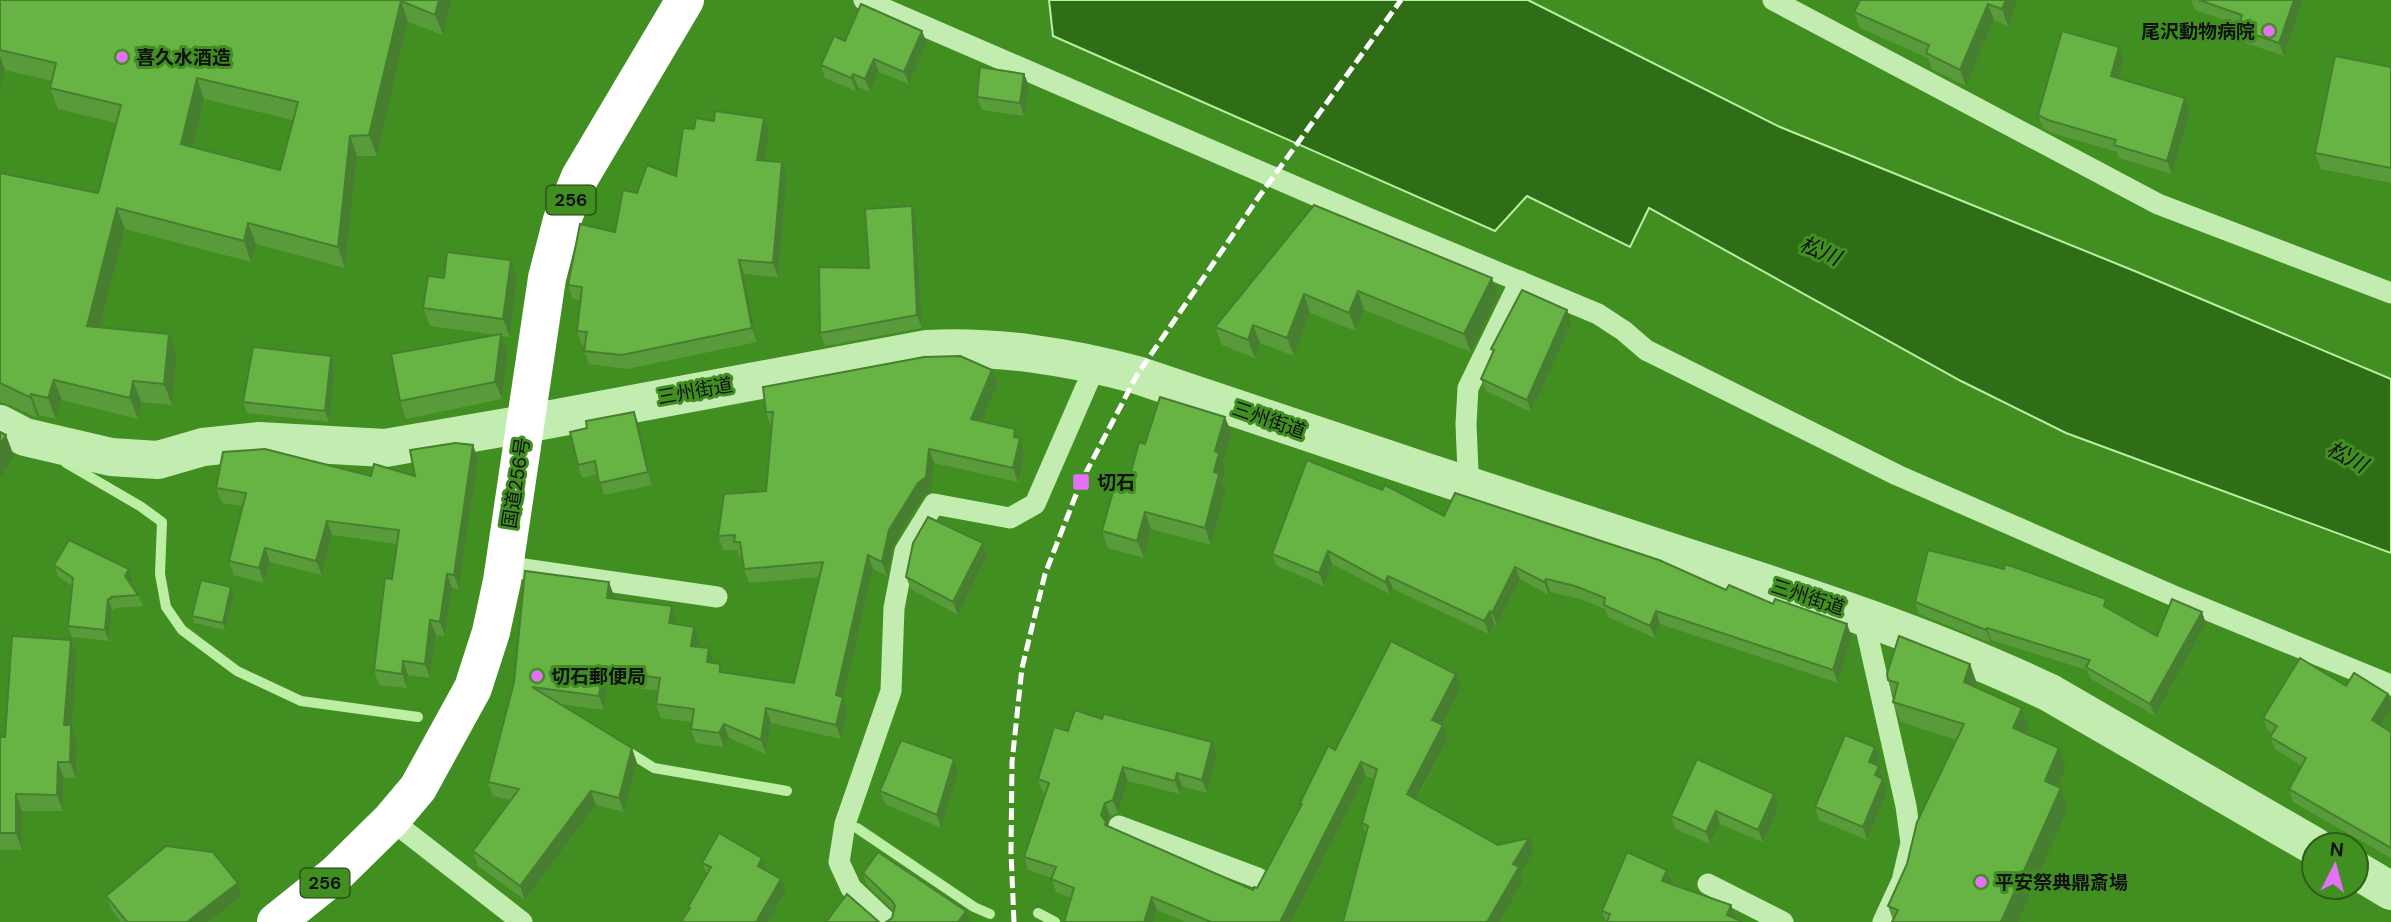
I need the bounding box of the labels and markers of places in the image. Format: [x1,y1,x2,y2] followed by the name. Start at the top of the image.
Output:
[2141,19,2255,44] place label: 尾沢動物病院
[2261,23,2277,39] marker: 尾沢動物病院
[136,45,231,70] place label: 喜久水酒造
[114,49,130,65] marker: 喜久水酒造
[1097,470,1135,495] place label: 切石
[1071,472,1091,492] marker: 切石
[551,664,646,689] place label: 切石郵便局
[529,668,545,684] marker: 切石郵便局
[1995,870,2128,895] place label: 平安祭典鼎斎場
[1973,874,1989,890] marker: 平安祭典鼎斎場

